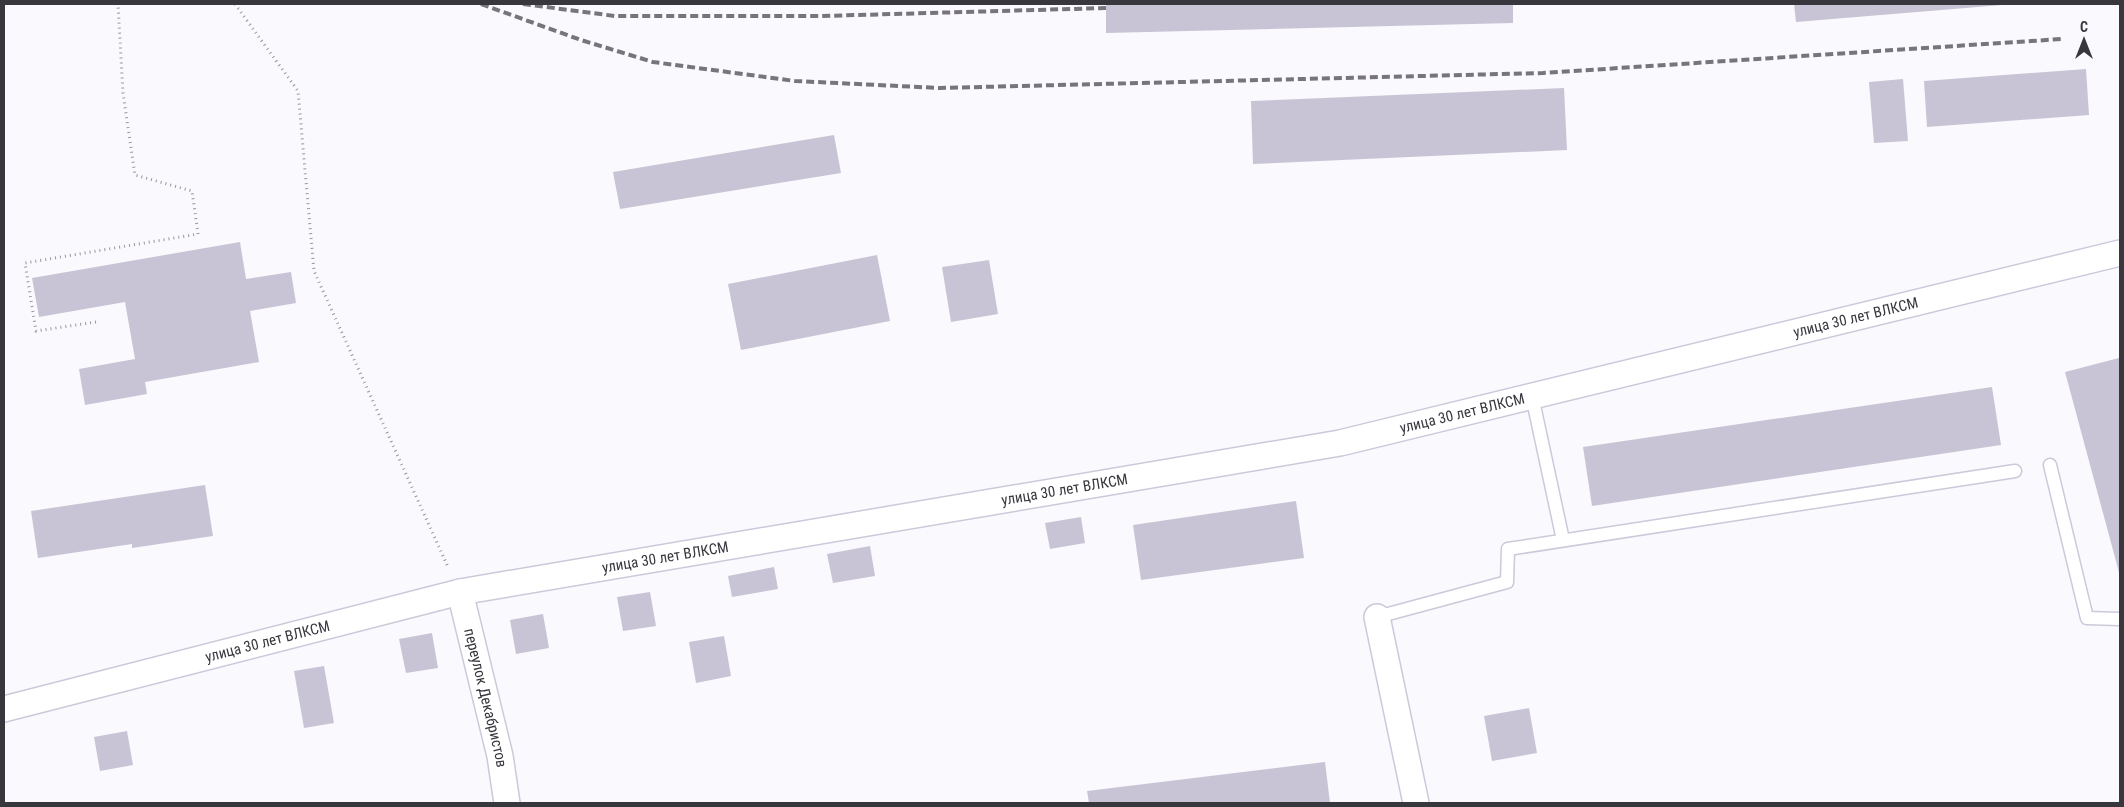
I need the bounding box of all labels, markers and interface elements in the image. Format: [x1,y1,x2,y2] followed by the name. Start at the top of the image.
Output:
[2059,15,2109,65] north arrow
[2080,19,2088,35] text: С
[1791,294,1920,341] street label: улица 30 лет ВЛКСМ
[1398,389,1526,437] street label: улица 30 лет ВЛКСМ
[1000,470,1129,509] street label: улица 30 лет ВЛКСМ
[601,538,730,577] street label: улица 30 лет ВЛКСМ
[203,617,332,666] street label: улица 30 лет ВЛКСМ
[460,627,511,769] street label: переулок Декабристов

